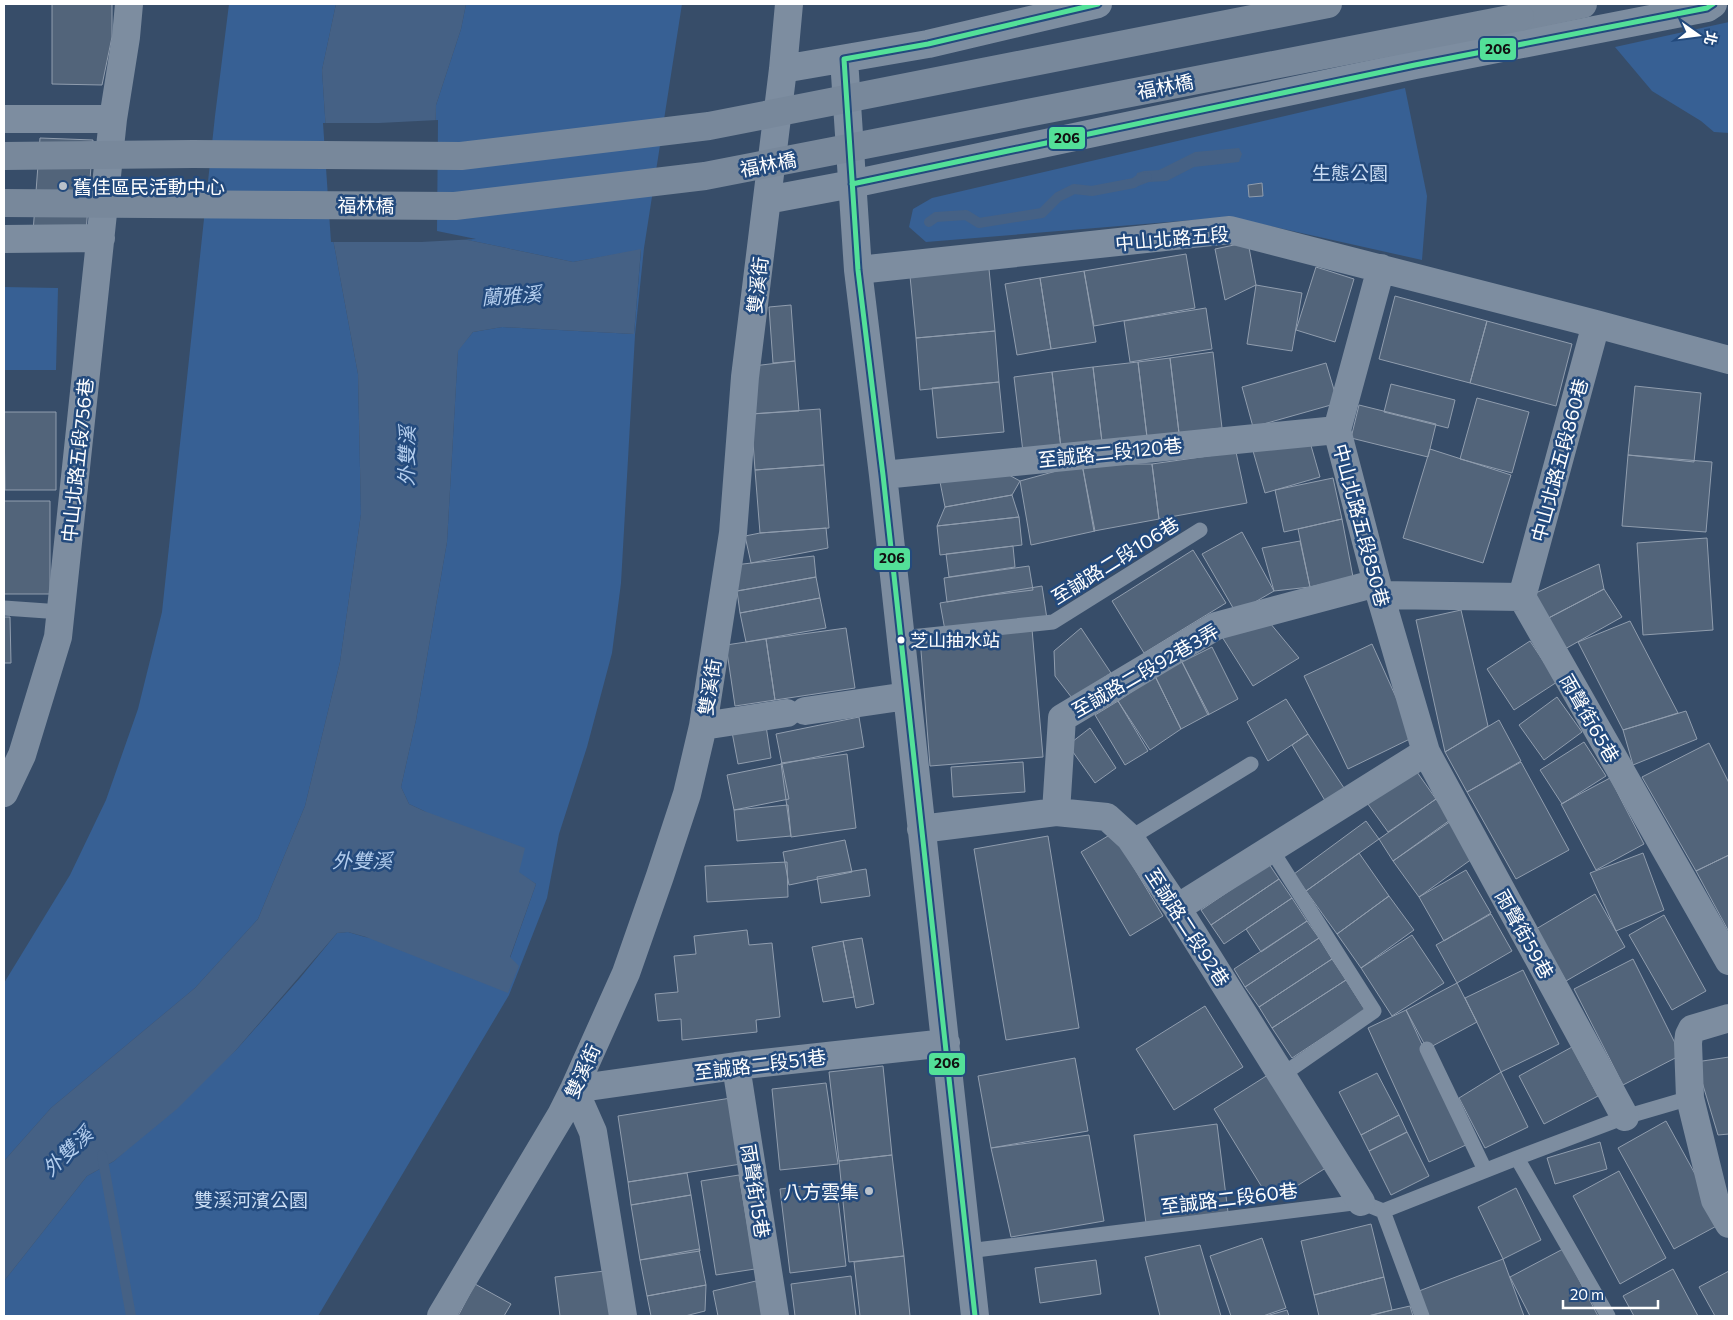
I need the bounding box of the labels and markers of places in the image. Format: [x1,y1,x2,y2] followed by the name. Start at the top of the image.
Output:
[73,175,225,198] place label: 舊佳區民活動中心
[57,180,69,192] marker: 舊佳區民活動中心
[910,629,1000,651] place label: 芝山抽水站
[896,635,906,645] marker: 芝山抽水站
[783,1180,859,1203] place label: 八方雲集
[863,1185,875,1197] marker: 八方雲集

